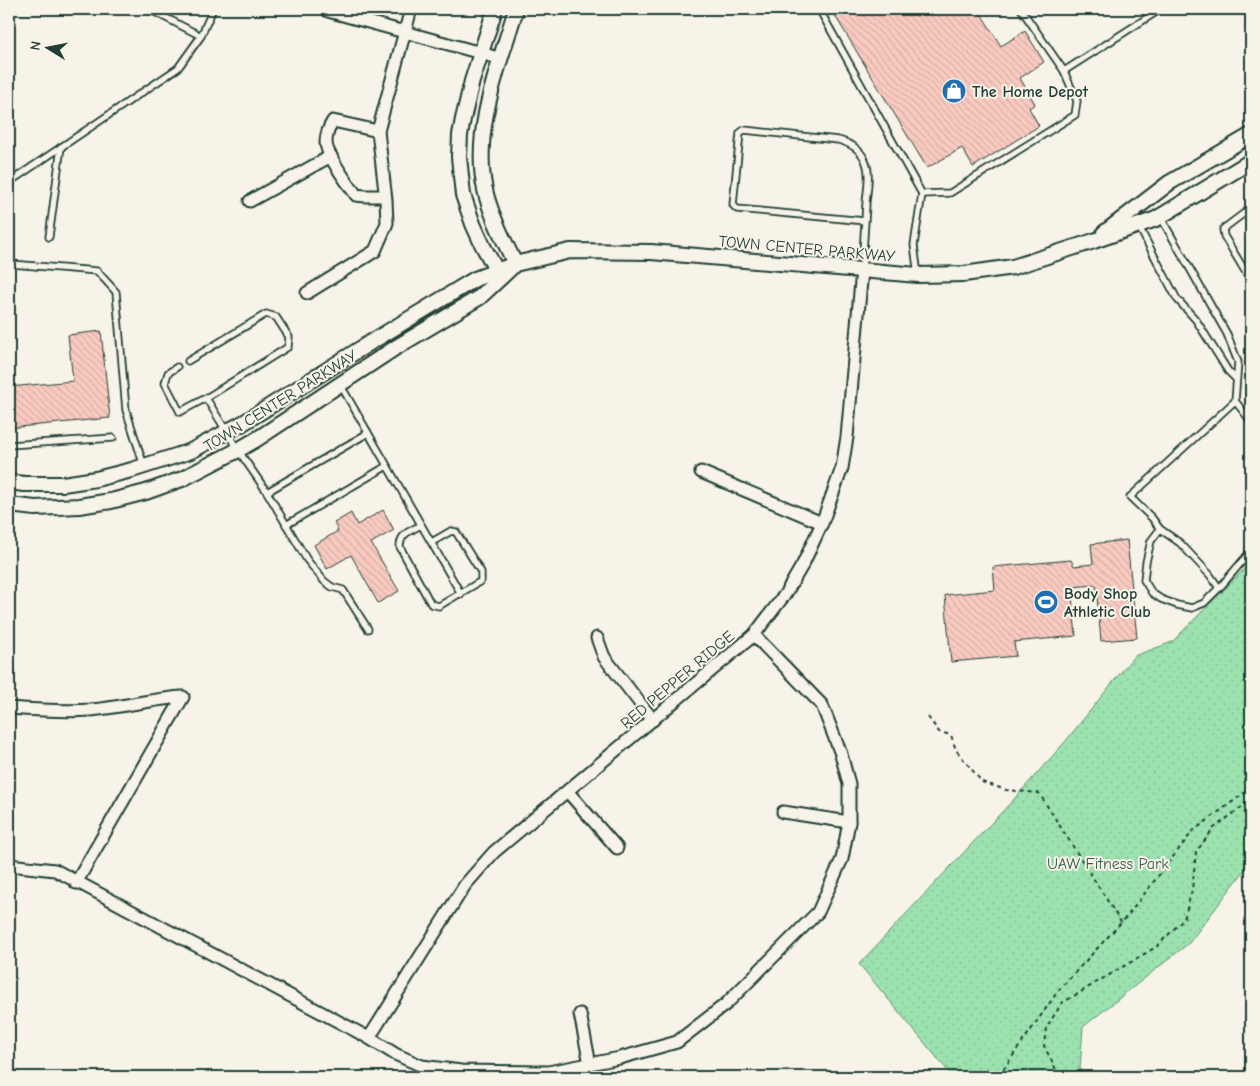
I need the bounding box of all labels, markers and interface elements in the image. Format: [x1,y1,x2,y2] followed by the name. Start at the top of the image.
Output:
[22,22,72,72] north arrow
[27,40,45,52] text: N
[941,78,967,104] shop icon: The Home Depot
[972,83,1089,101] place label: The Home Depot
[718,232,896,266] street label: TOWN CENTER PARKWAY
[201,346,361,455] street label: TOWN CENTER PARKWAY
[1064,585,1151,621] place label: Body Shop Athletic Club
[1033,589,1059,615] sports icon: Body Shop Athletic Club
[617,627,738,732] street label: RED PEPPER RIDGE
[1047,855,1169,873] park label: UAW Fitness Park

